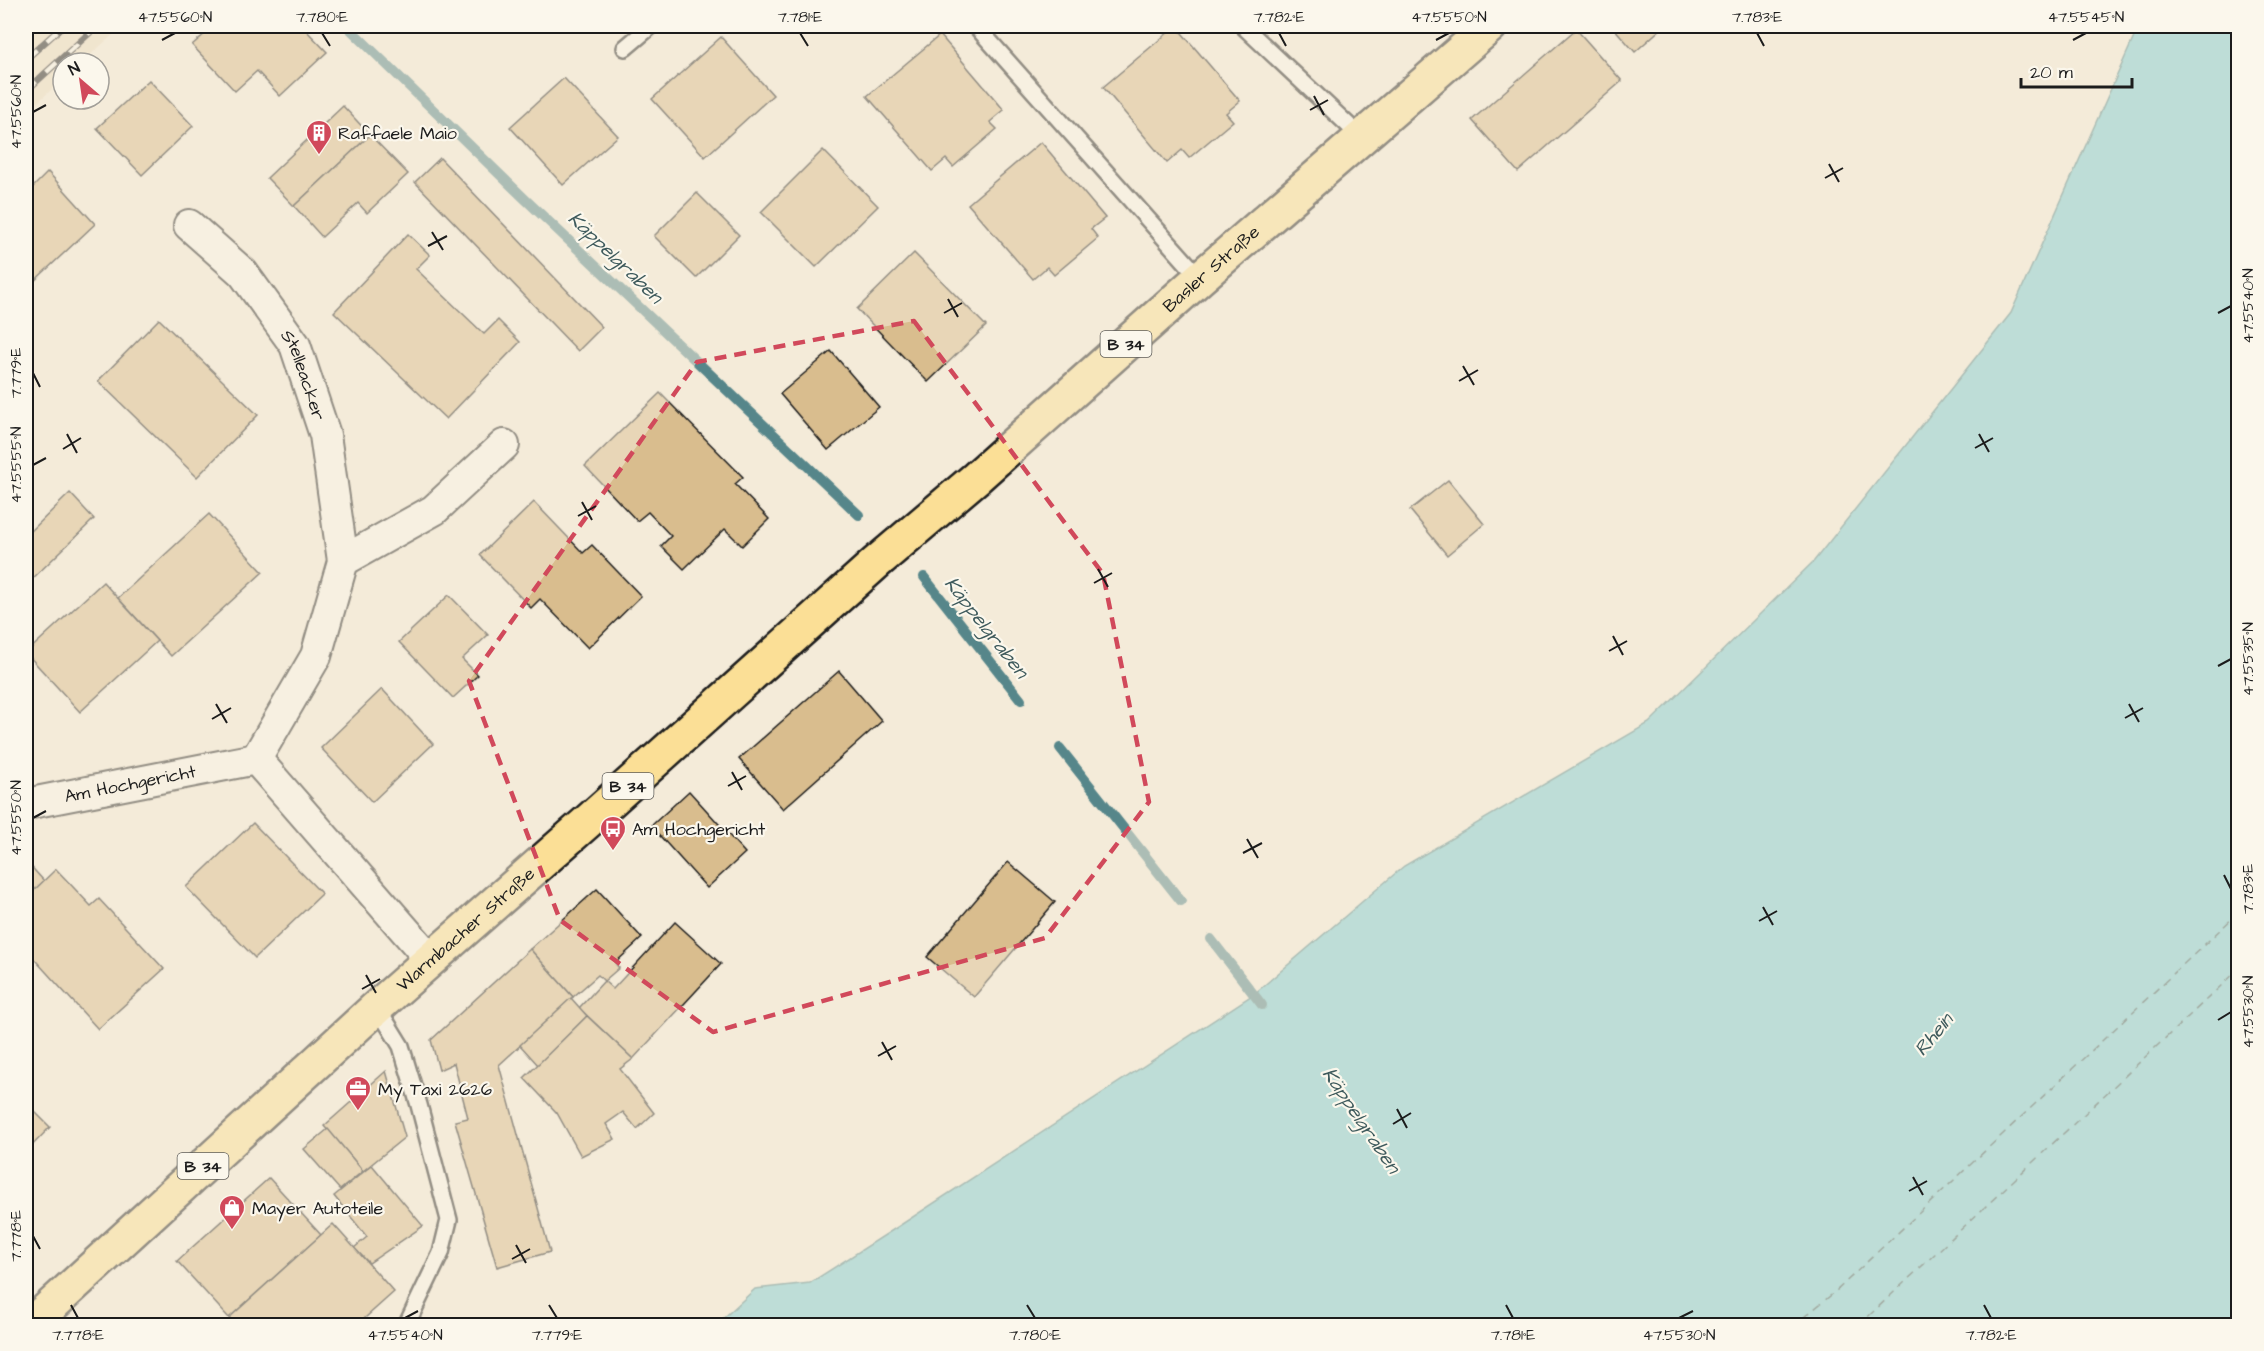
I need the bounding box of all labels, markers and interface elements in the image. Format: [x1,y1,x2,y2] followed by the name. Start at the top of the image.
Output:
[138,7,212,28] text: 47.5560°N
[296,7,348,28] text: 7.780°E
[778,7,822,28] text: 7.781°E
[1253,7,1305,28] text: 7.782°E
[1411,7,1487,28] text: 47.5550°N
[1732,7,1782,28] text: 7.783°E
[2048,7,2124,28] text: 47.5545°N
[51,51,111,111] north arrow
[2021,51,2132,89] scale bar
[64,57,84,81] text: N
[2030,60,2073,85] text: 20 m
[6,75,27,149] text: 47.5560°N
[304,118,334,156] building icon: Raffaele Maio
[338,121,457,146] place label: Raffaele Maio
[561,205,670,312] water label: Käppelgraben
[1158,220,1265,318] street label: Basler Straße
[2238,268,2259,344] text: 47.5540°N
[275,324,331,424] street label: Stelleacker
[1100,331,1152,357] road number: B 34
[6,348,27,398] text: 7.779°E
[6,427,27,503] text: 47.5555°N
[937,571,1036,687] water label: Käppelgraben
[2238,622,2259,696] text: 47.5535°N
[62,759,199,809] street label: Am Hochgericht
[602,773,654,799] road number: B 34
[6,780,27,856] text: 47.5550°N
[598,814,628,852] bus stop icon: Am Hochgericht
[632,817,766,843] place label: Am Hochgericht
[391,861,541,997] street label: Warmbacher Straße
[2238,864,2259,914] text: 7.783°E
[2238,976,2259,1048] text: 47.5530°N
[1908,1006,1961,1062] water label: Rhein
[1315,1062,1408,1181] water label: Käppelgraben
[343,1074,373,1112] office icon: My Taxi 2626
[378,1077,492,1103] place label: My Taxi 2626
[178,1153,228,1179] road number: B 34
[217,1193,247,1231] shop icon: Mayer Autoteile
[252,1196,383,1222] place label: Mayer Autoteile
[6,1210,27,1262] text: 7.778°E
[52,1325,104,1346] text: 7.778°E
[367,1325,443,1346] text: 47.5540°N
[532,1325,582,1346] text: 7.779°E
[1009,1325,1061,1346] text: 7.780°E
[1491,1325,1535,1346] text: 7.781°E
[1643,1325,1715,1346] text: 47.5530°N
[1965,1325,2017,1346] text: 7.782°E

